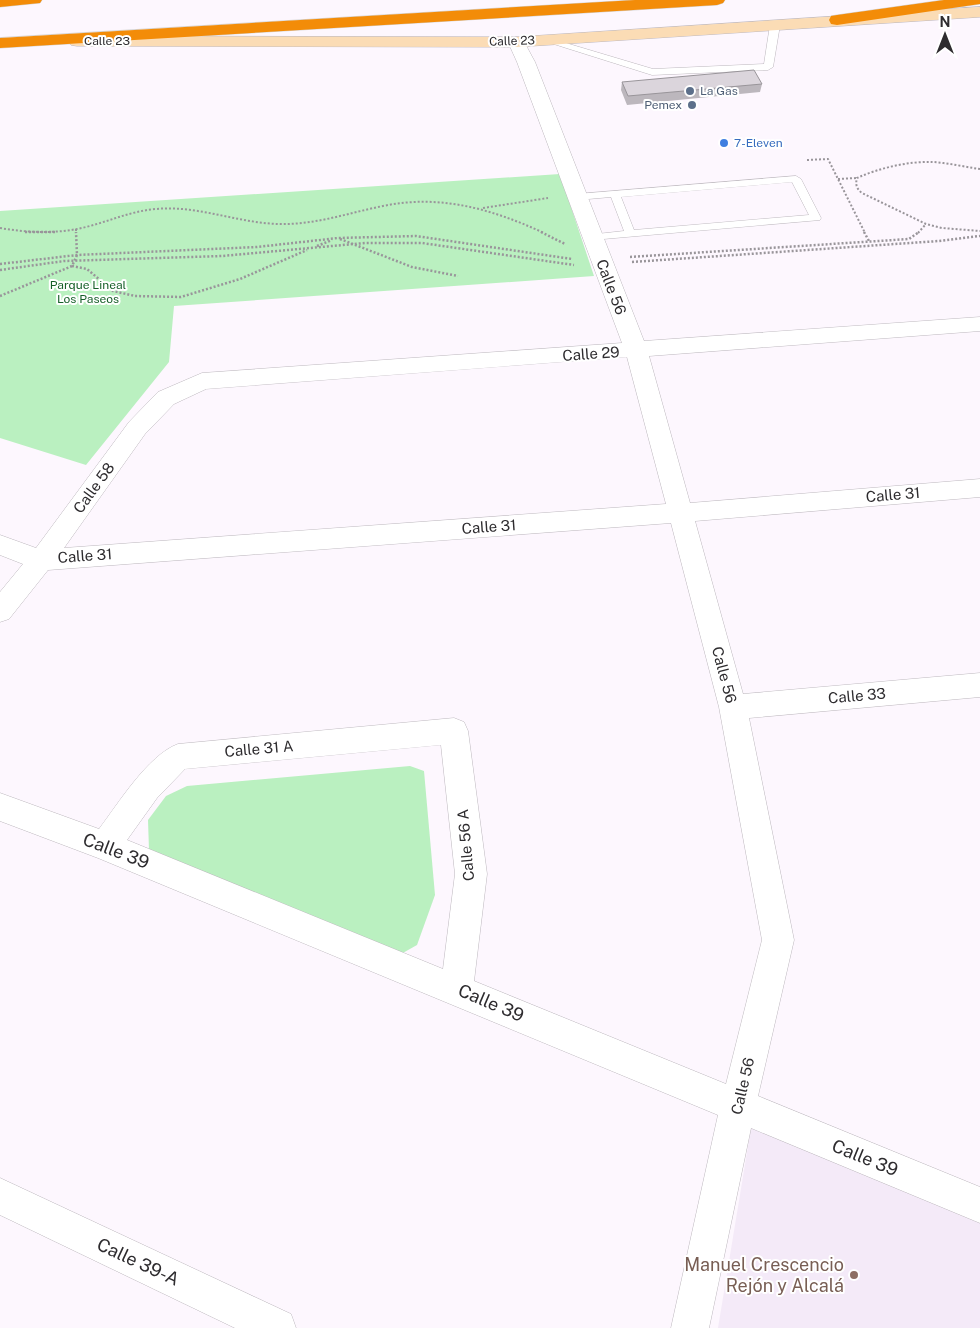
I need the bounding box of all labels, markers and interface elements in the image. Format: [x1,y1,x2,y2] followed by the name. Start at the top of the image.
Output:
[920,10,970,60] north arrow
[940,14,950,30] text: N
[489,33,535,49] street label: Calle 23
[84,34,130,48] street label: Calle 23
[700,84,738,98] place label: La Gas
[684,85,696,97] marker: La Gas
[644,98,682,112] place label: Pemex
[686,99,698,111] marker: Pemex
[734,136,783,150] place label: 7-Eleven
[718,137,730,149] marker: 7-Eleven
[593,257,630,317] street label: Calle 56
[50,278,127,306] park label: Parque Lineal Los Paseos
[562,343,620,364] street label: Calle 29
[70,459,118,516] street label: Calle 58
[865,484,921,505] street label: Calle 31
[461,516,517,537] street label: Calle 31
[57,545,113,566] street label: Calle 31
[709,645,740,705] street label: Calle 56
[827,685,887,706] street label: Calle 33
[224,737,294,760] street label: Calle 31 A
[454,808,477,882] street label: Calle 56 A
[80,828,152,873] street label: Calle 39
[455,979,527,1026] street label: Calle 39
[728,1056,757,1116] street label: Calle 56
[829,1135,901,1180] street label: Calle 39
[94,1233,183,1290] street label: Calle 39-A
[684,1254,844,1296] place label: Manuel Crescencio Rejón y Alcalá
[848,1269,860,1281] marker: Manuel Crescencio Rejón y Alcalá

